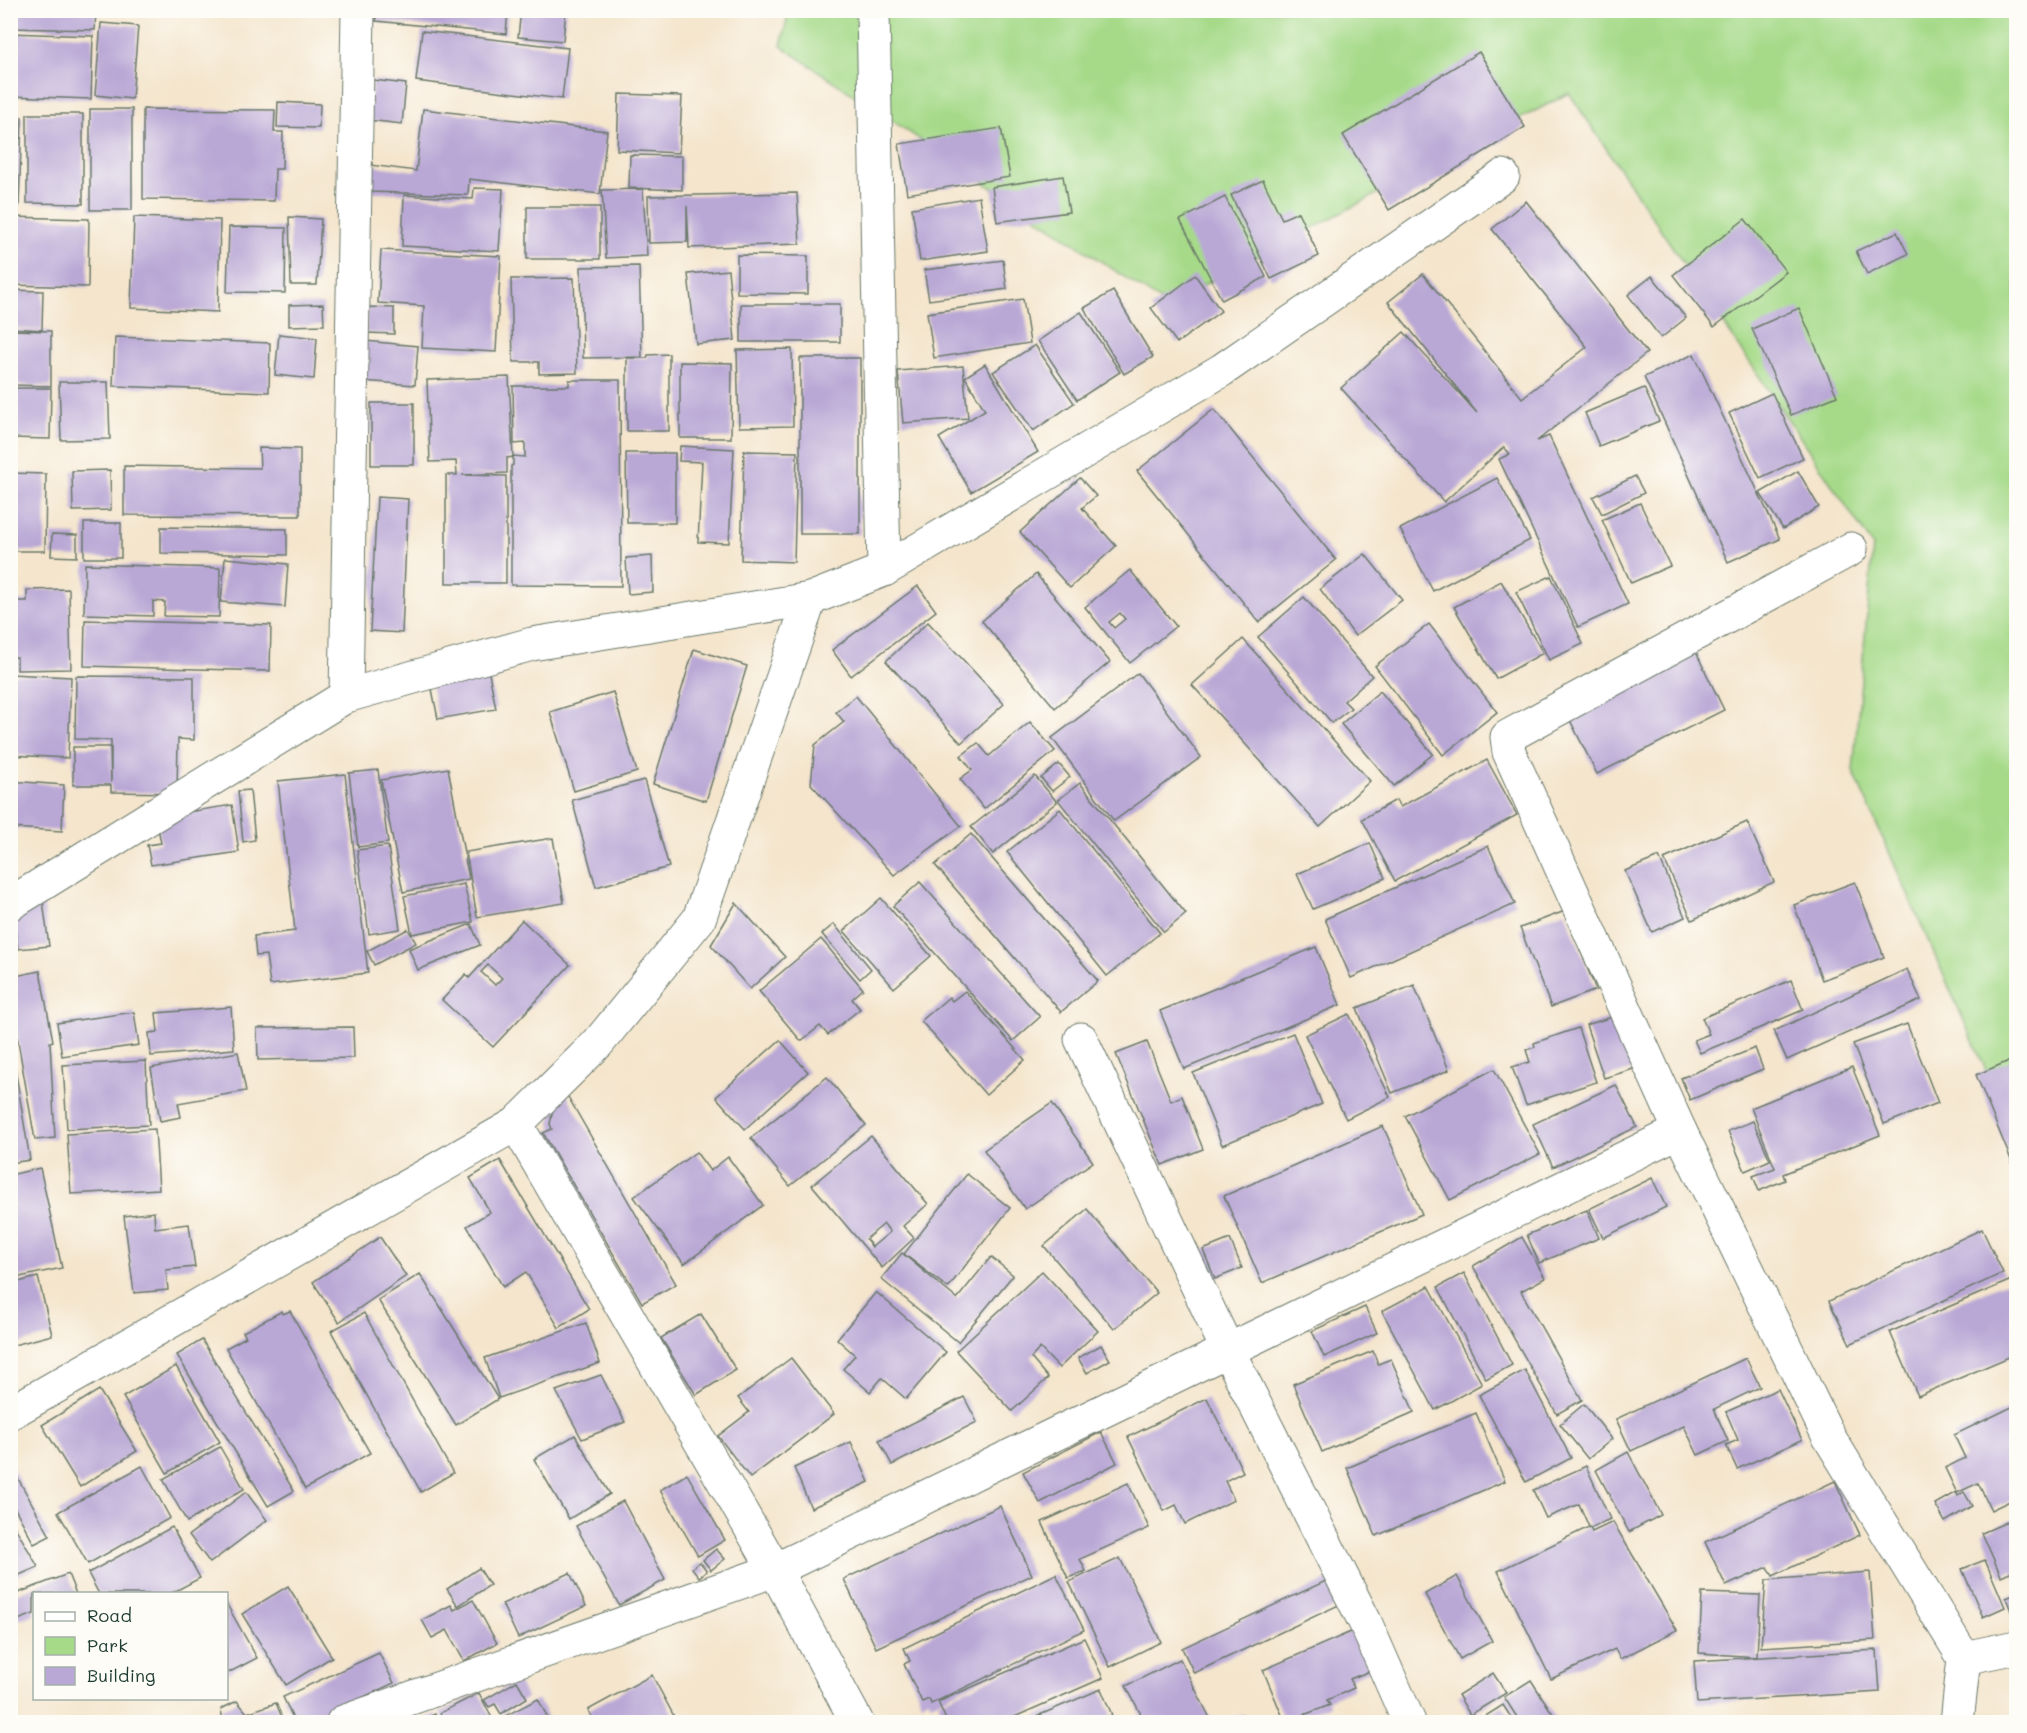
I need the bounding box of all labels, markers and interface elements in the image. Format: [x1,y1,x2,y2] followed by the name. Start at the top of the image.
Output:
[33,1592,228,1700] legend
[87,1603,132,1627] text: Road
[87,1633,128,1657] text: Park
[87,1663,155,1687] text: Building

